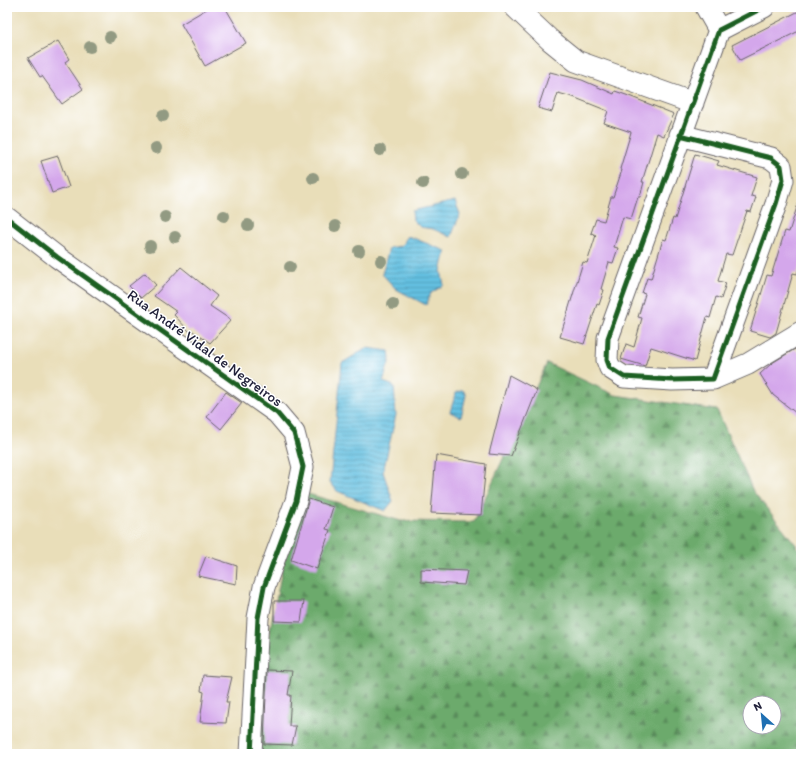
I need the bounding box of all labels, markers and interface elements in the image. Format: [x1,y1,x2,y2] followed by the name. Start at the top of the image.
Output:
[124,286,286,411] street label: Rua André Vidal de Negreiros
[742,695,782,735] north arrow
[751,699,764,714] text: N

